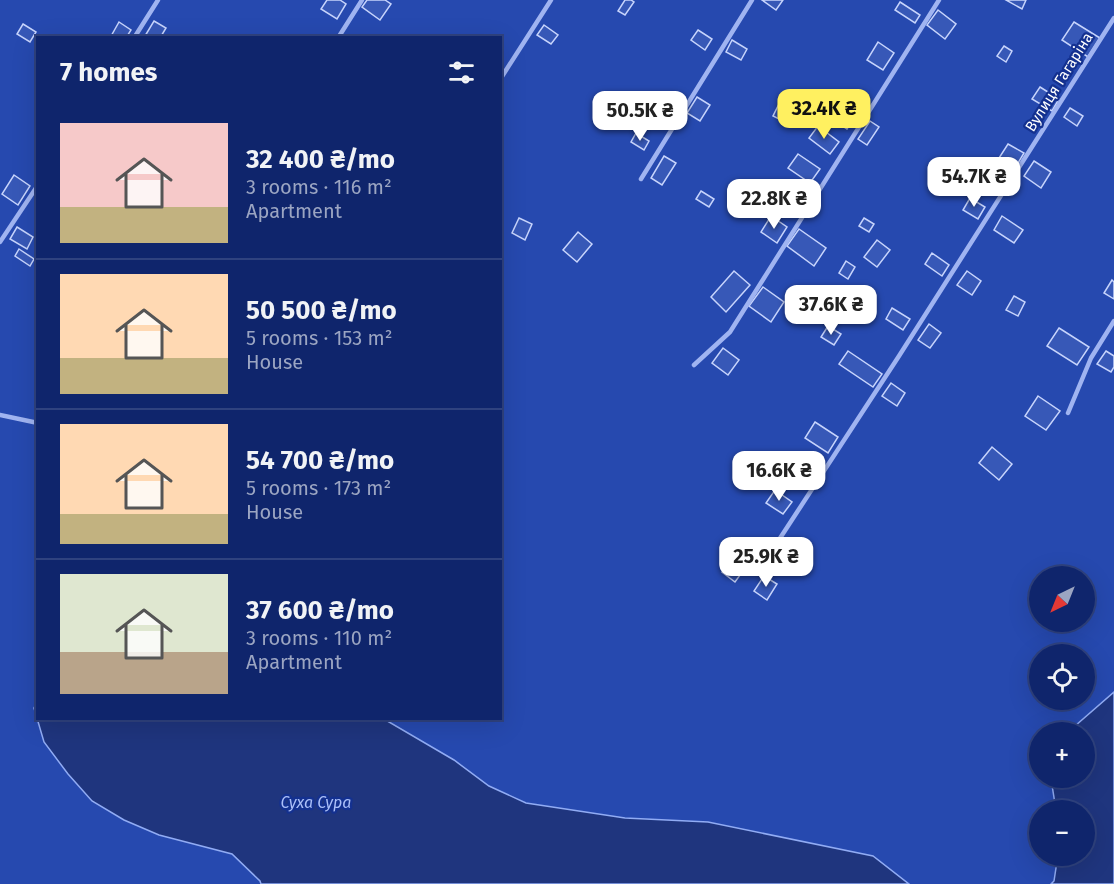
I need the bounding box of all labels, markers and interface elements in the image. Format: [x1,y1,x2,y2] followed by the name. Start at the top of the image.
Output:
[1021,29,1097,135] street label: Вулиця Гагаріна
[445,56,478,89] icon: filters
[60,57,157,88] text: 7 homes
[769,89,879,140] pin: 32.4K ₴
[585,91,695,142] pin: 50.5K ₴
[791,96,857,120] text: 32.4K ₴
[606,98,674,122] text: 50.5K ₴
[246,144,395,175] text: 32 400 ₴/mo
[108,147,180,219] icon: home
[919,157,1029,208] pin: 54.7K ₴
[941,164,1007,188] text: 54.7K ₴
[246,175,392,199] text: 3 rooms · 116 m²
[719,179,829,230] pin: 22.8K ₴
[741,186,807,210] text: 22.8K ₴
[246,199,342,223] text: Apartment
[776,285,886,336] pin: 37.6K ₴
[799,292,863,316] text: 37.6K ₴
[246,295,397,326] text: 50 500 ₴/mo
[108,298,180,370] icon: home
[246,326,393,350] text: 5 rooms · 153 m²
[246,350,303,374] text: House
[246,445,394,476] text: 54 700 ₴/mo
[108,448,180,520] icon: home
[724,451,834,502] pin: 16.6K ₴
[746,458,812,482] text: 16.6K ₴
[246,476,391,500] text: 5 rooms · 173 m²
[246,500,303,524] text: House
[711,537,821,588] pin: 25.9K ₴
[733,544,799,568] text: 25.9K ₴
[1029,566,1095,632] north arrow
[1029,566,1095,866] map controls
[246,595,394,626] text: 37 600 ₴/mo
[108,598,180,670] icon: home
[246,626,392,650] text: 3 rooms · 110 m²
[1029,644,1095,710] button: locate
[246,650,342,674] text: Apartment
[1029,722,1095,788] button: +
[281,793,351,812] water label: Суха Сура
[1029,800,1095,866] button: −

